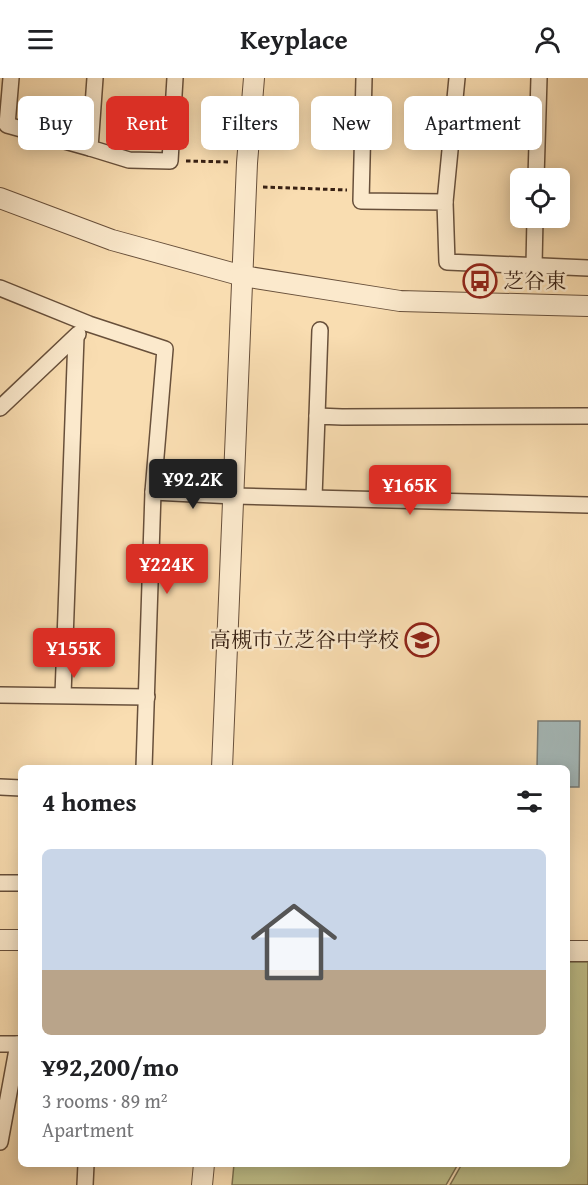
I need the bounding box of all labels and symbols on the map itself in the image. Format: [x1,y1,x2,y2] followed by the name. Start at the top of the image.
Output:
[462,263,498,299] bus stop icon: 芝谷東
[503,265,566,296] place label: 芝谷東
[144,459,242,510] pin: ¥92.2K
[368,465,452,516] pin: ¥165K
[125,544,209,595] pin: ¥224K
[404,622,440,658] school or university icon: 高槻市立芝谷中学校
[210,624,399,655] place label: 高槻市立芝谷中学校
[32,628,116,679] pin: ¥155K

